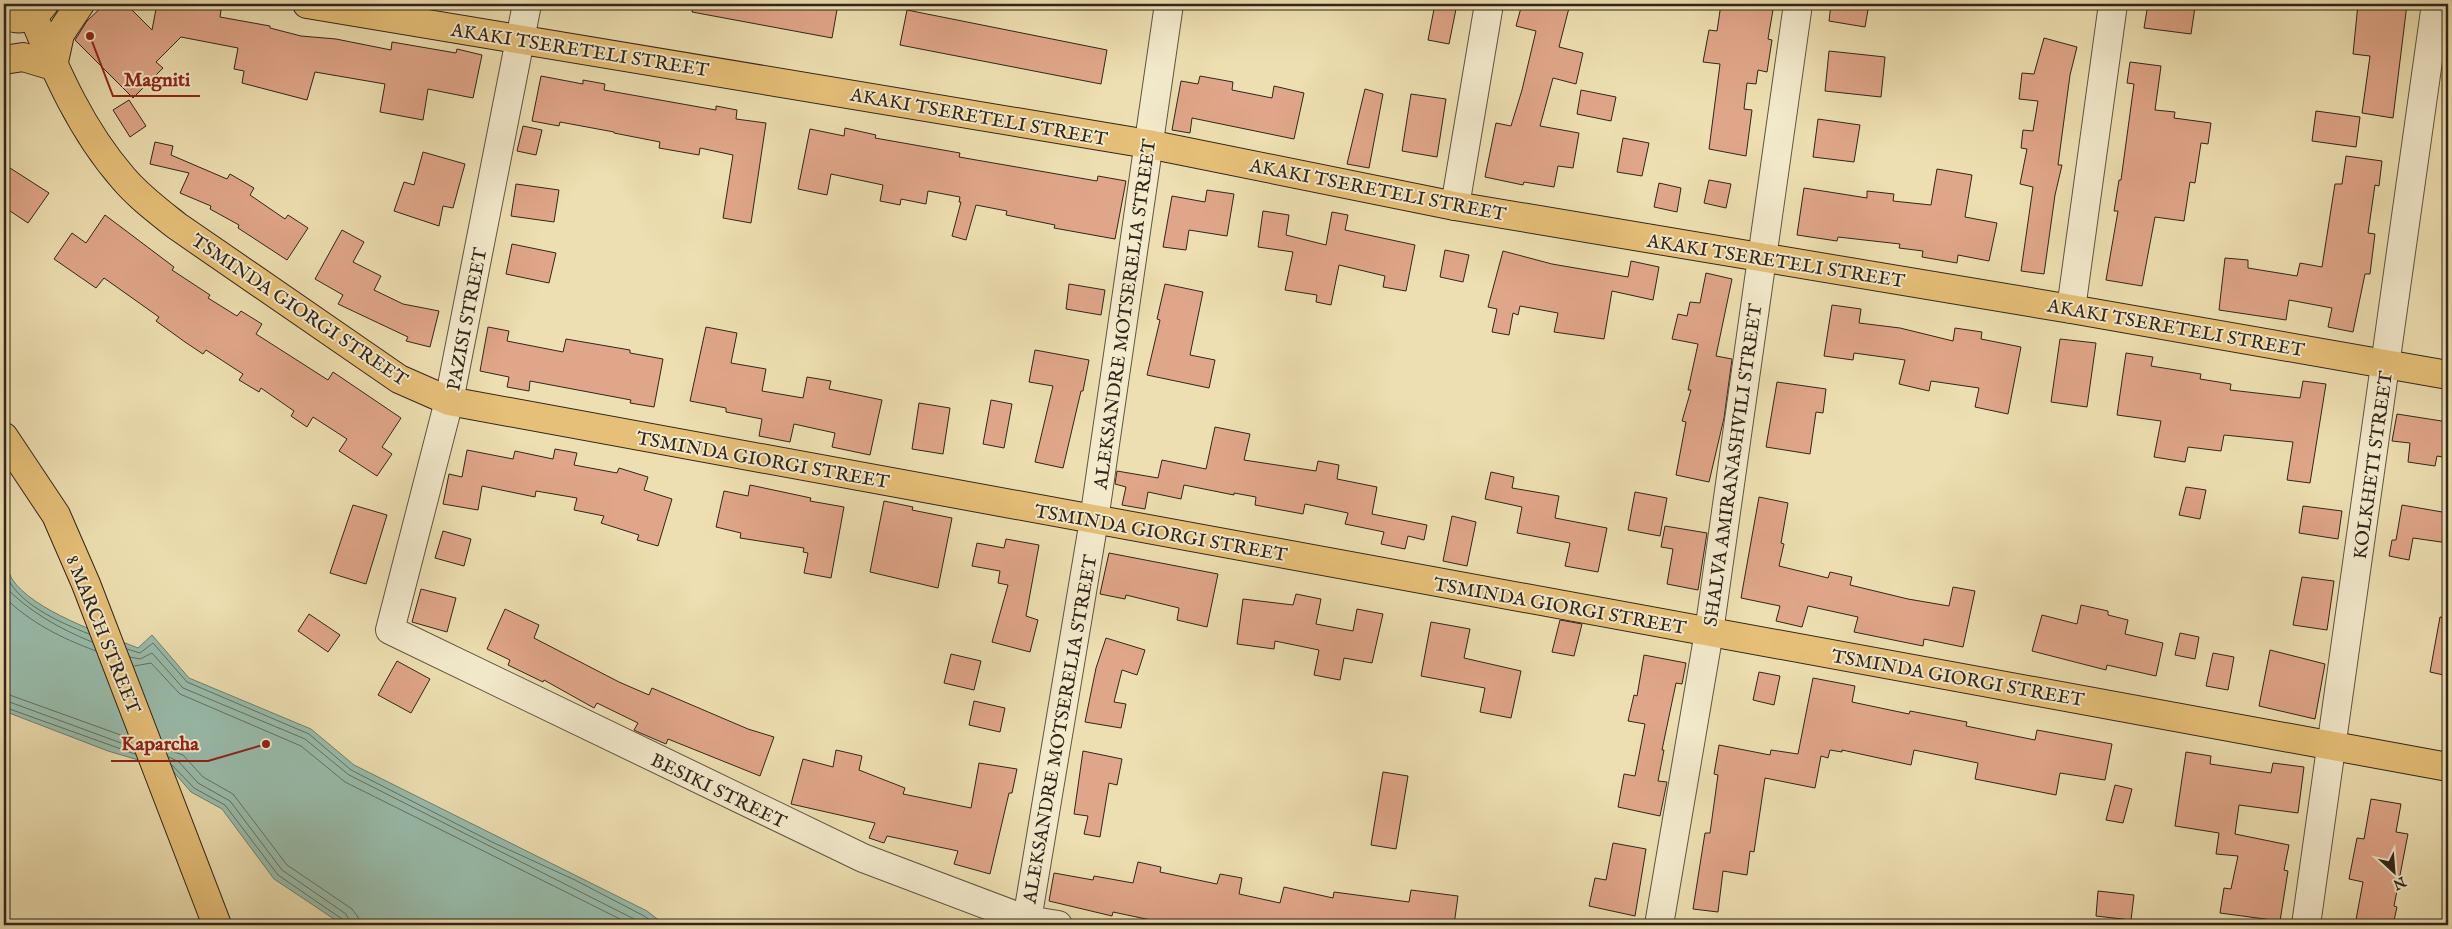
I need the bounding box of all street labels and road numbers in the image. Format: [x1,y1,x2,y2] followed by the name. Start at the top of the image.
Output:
[448,19,710,83] street label: AKAKI TSERETELI STREET
[847,83,1109,152] street label: AKAKI TSERETELI STREET
[1089,137,1162,492] street label: ALEKSANDRE MOTSERELIA STREET
[1246,154,1508,228] street label: AKAKI TSERETELI STREET
[186,229,412,392] street label: TSMINDA GIORGI STREET
[1644,230,1906,294] street label: AKAKI TSERETELI STREET
[442,246,494,393] street label: PAZISI STREET
[2044,294,2306,363] street label: AKAKI TSERETELI STREET
[1699,302,1769,628] street label: SHALVA AMIRANASHVILI STREET
[2349,370,2399,561] street label: KOLKHETI STREET
[634,427,891,495] street label: TSMINDA GIORGI STREET
[1032,500,1289,568] street label: TSMINDA GIORGI STREET
[59,552,145,718] street label: 8 MARCH STREET
[1018,553,1103,906] street label: ALEKSANDRE MOTSERELIA STREET
[1431,573,1688,641] street label: TSMINDA GIORGI STREET
[1829,645,2086,713] street label: TSMINDA GIORGI STREET
[646,749,790,835] street label: BESIKI STREET

